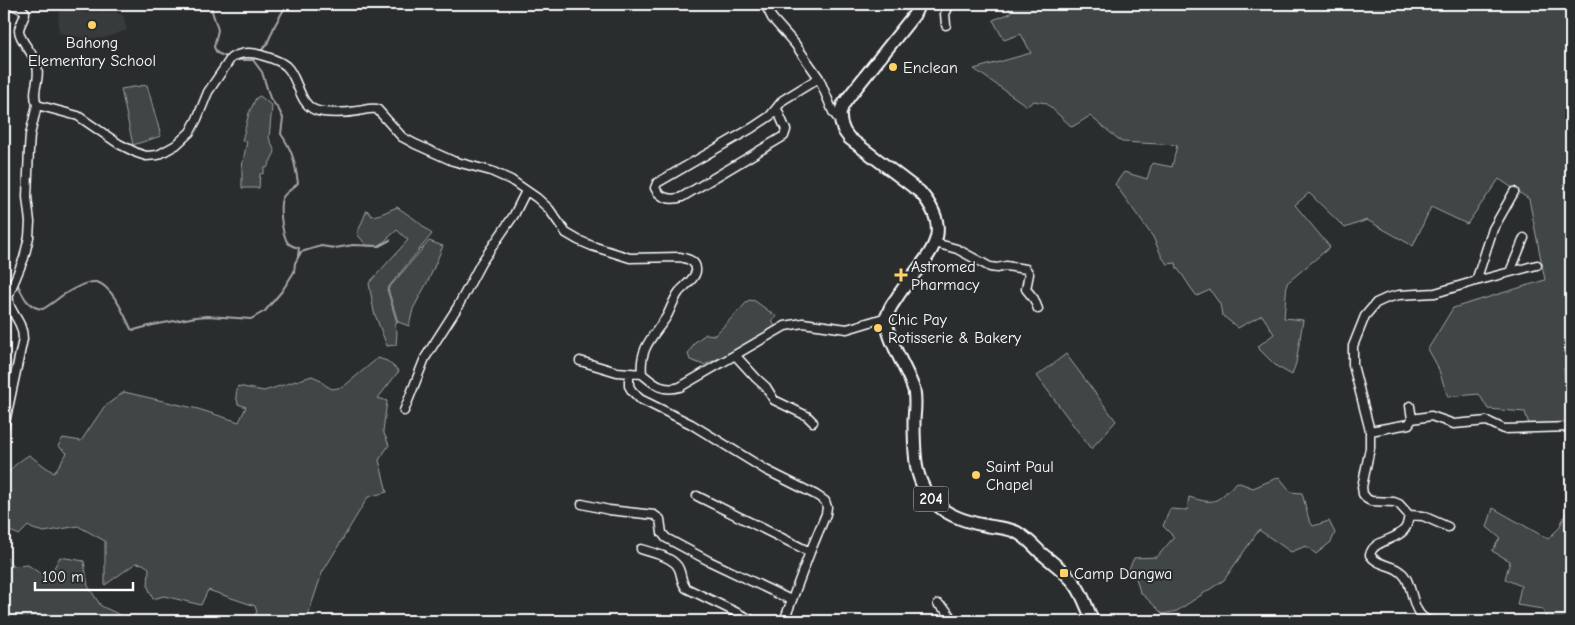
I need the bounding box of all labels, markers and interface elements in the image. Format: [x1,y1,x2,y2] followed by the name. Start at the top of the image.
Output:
[86,19,98,31] marker: Bahong Elementary School
[28,34,156,70] place label: Bahong Elementary School
[903,59,958,77] place label: Enclean
[887,61,899,73] marker: Enclean
[911,258,980,294] place label: Astromed Pharmacy
[895,269,907,281] marker: Astromed Pharmacy
[888,311,1022,347] place label: Chic Pay Rotisserie & Bakery
[872,322,884,334] marker: Chic Pay Rotisserie & Bakery
[986,458,1054,494] place label: Saint Paul Chapel
[970,469,982,481] marker: Saint Paul Chapel
[914,486,948,512] road number: 204
[35,560,132,592] scale bar
[1074,565,1172,583] place label: Camp Dangwa
[1058,567,1070,579] marker: Camp Dangwa
[42,568,84,586] text: 100 m

